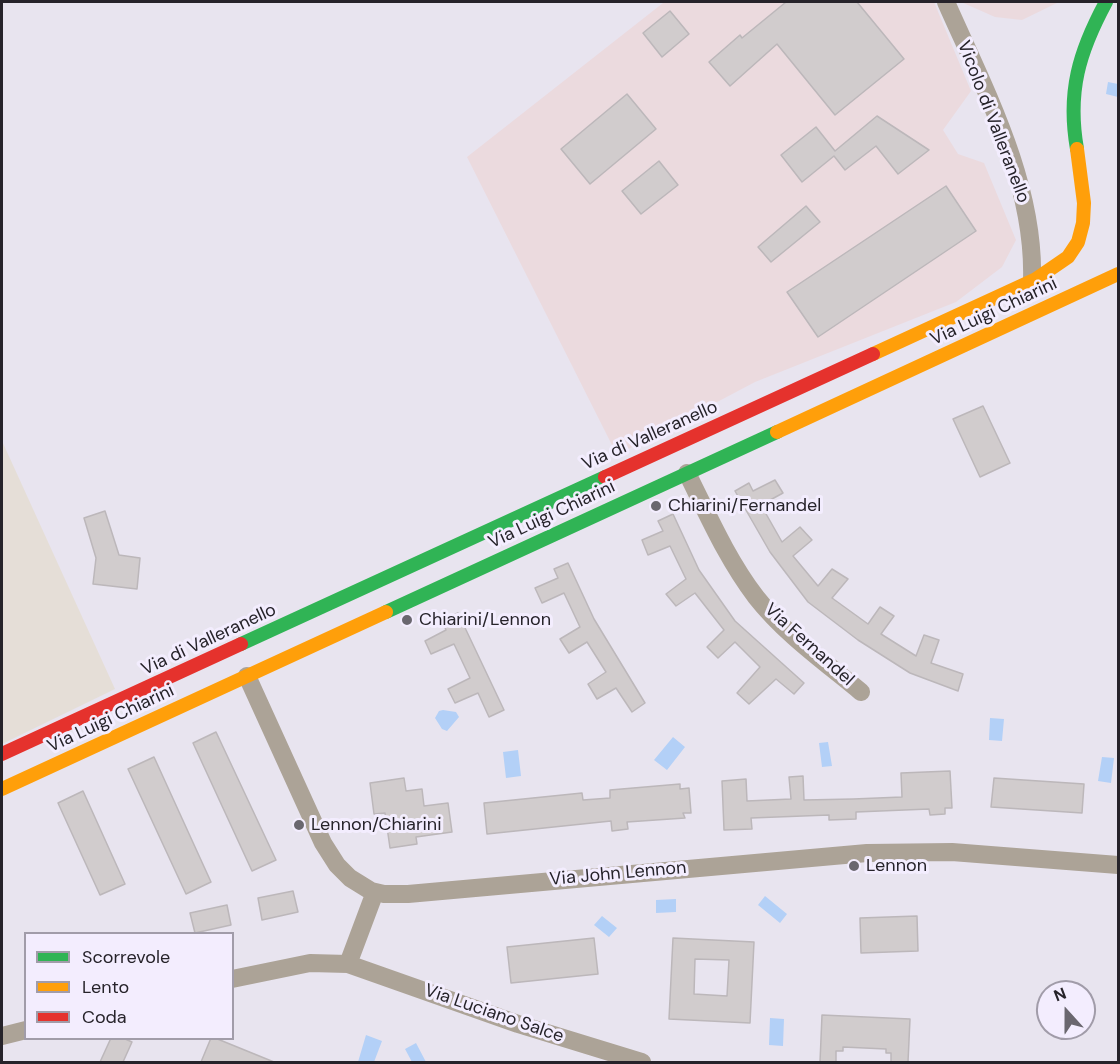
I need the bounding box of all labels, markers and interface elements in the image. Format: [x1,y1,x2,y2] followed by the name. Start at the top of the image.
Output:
[952,38,1034,206] street label: Vicolo di Valleranello
[927,273,1061,351] street label: Via Luigi Chiarini
[579,396,721,476] street label: Via di Valleranello
[485,476,619,554] street label: Via Luigi Chiarini
[668,495,821,517] place label: Chiarini/Fernandel
[649,499,663,513] marker: Chiarini/Fernandel
[138,599,280,681] street label: Via di Valleranello
[760,599,858,691] street label: Via Fernandel
[419,609,551,631] place label: Chiarini/Lennon
[400,613,414,627] marker: Chiarini/Lennon
[44,680,178,758] street label: Via Luigi Chiarini
[311,814,442,836] place label: Lennon/Chiarini
[292,818,306,832] marker: Lennon/Chiarini
[866,855,927,877] place label: Lennon
[549,857,687,891] street label: Via John Lennon
[847,859,861,873] marker: Lennon
[24,932,234,1040] legend
[82,945,170,969] text: Scorrevole
[82,975,129,999] text: Lento
[422,980,566,1048] street label: Via Luciano Salce
[1036,980,1096,1040] north arrow
[1051,983,1069,1006] text: N
[82,1005,127,1029] text: Coda

